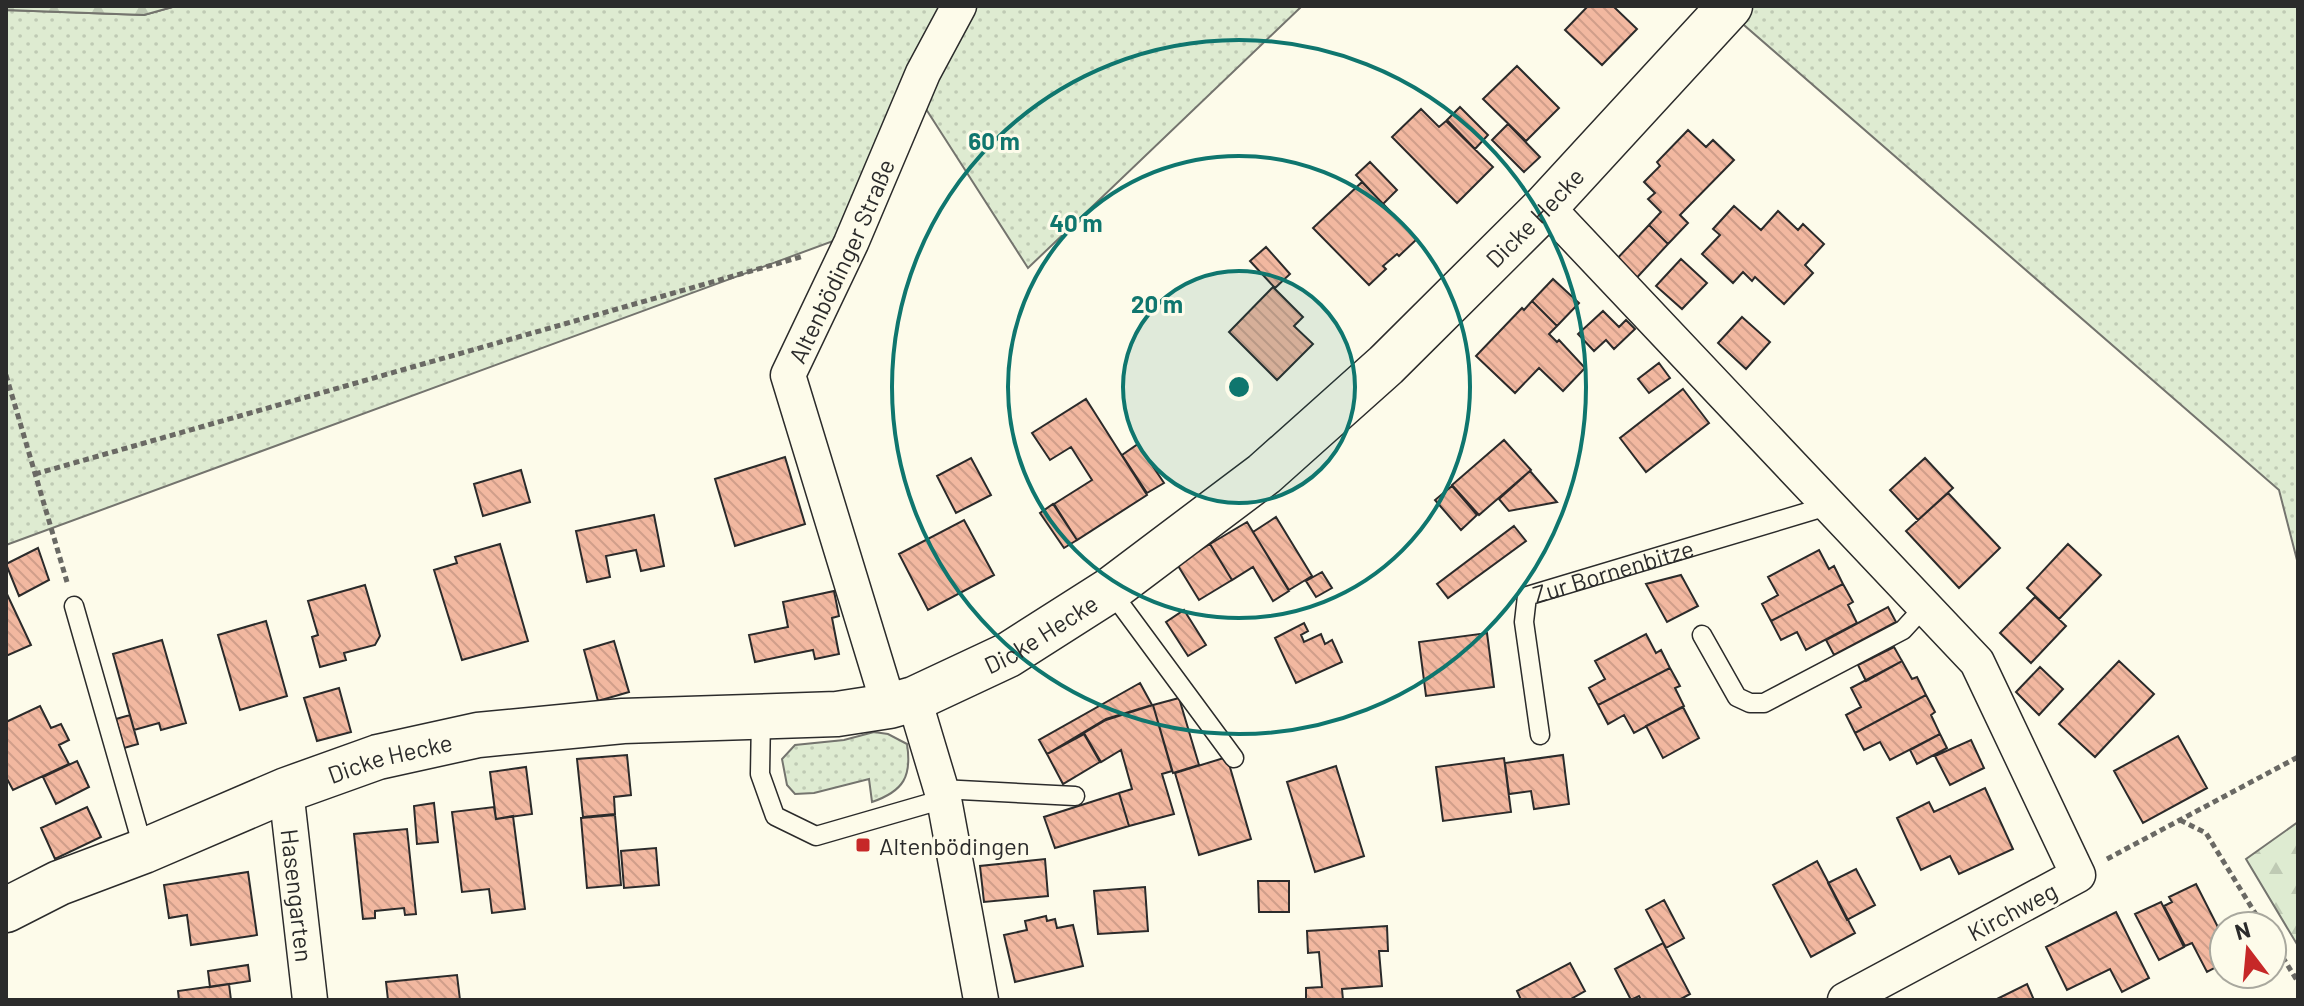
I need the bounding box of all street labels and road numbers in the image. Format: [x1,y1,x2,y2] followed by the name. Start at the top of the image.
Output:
[781,154,900,367] street label: Altenbödinger Straße
[1479,161,1589,273] street label: Dicke Hecke
[1529,533,1697,608] street label: Zur Bornenbitze
[979,587,1103,679] street label: Dicke Hecke
[324,727,455,788] street label: Dicke Hecke
[276,827,320,963] street label: Hasengarten
[1962,875,2062,947] street label: Kirchweg

